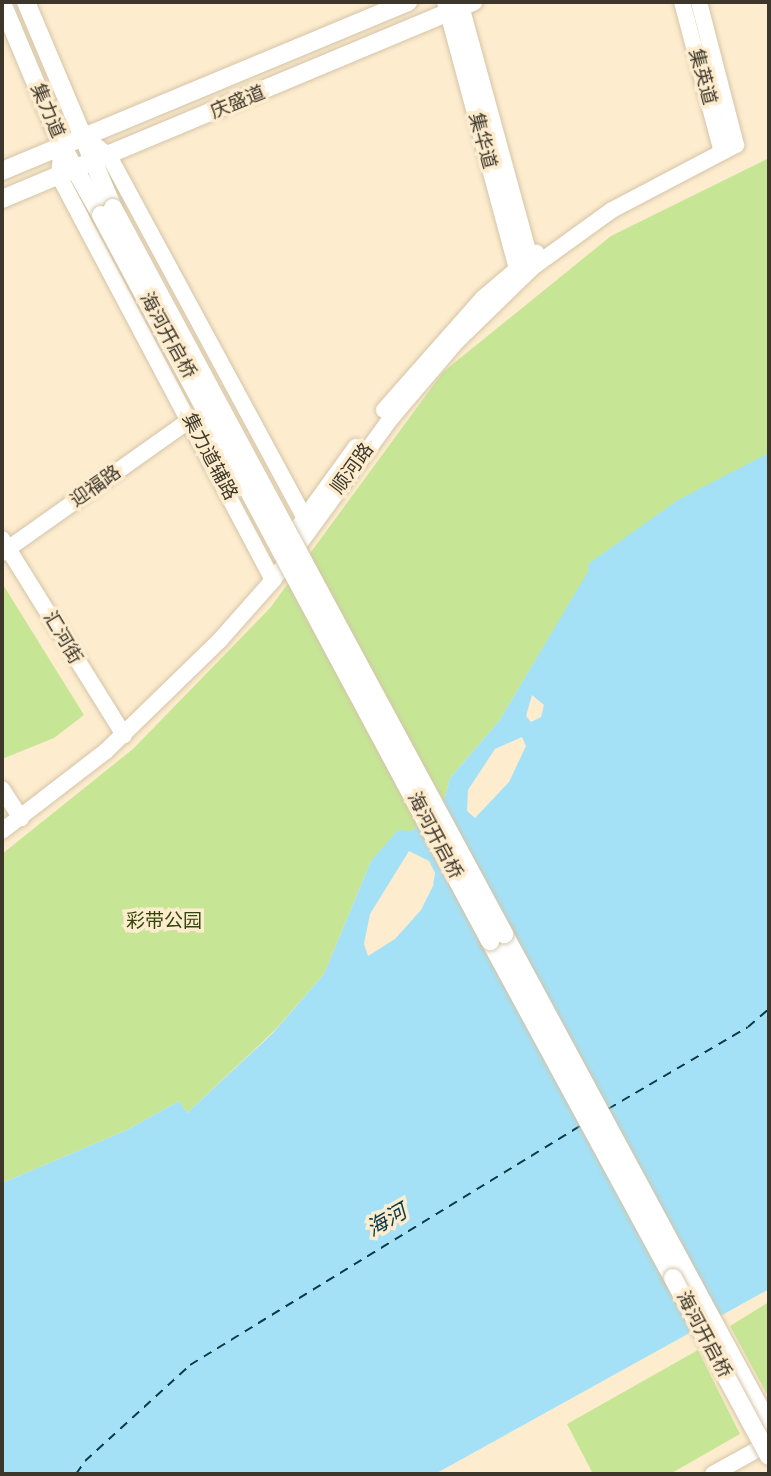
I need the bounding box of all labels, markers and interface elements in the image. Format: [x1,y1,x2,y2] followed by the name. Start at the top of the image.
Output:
[684,47,720,107] street label: 集英道
[25,80,69,142] street label: 集力道
[207,82,269,124] street label: 庆盛道
[464,111,500,171] street label: 集华道
[134,289,200,383] street label: 海河开启桥
[177,410,241,504] street label: 集力道辅路
[327,439,379,499] street label: 顺河路
[66,461,126,513] street label: 迎福路
[38,608,86,668] street label: 汇河街
[402,789,466,883] street label: 海河开启桥
[126,911,202,933] park label: 彩带公园
[363,1200,411,1242] water label: 海河
[671,1288,735,1382] street label: 海河开启桥

